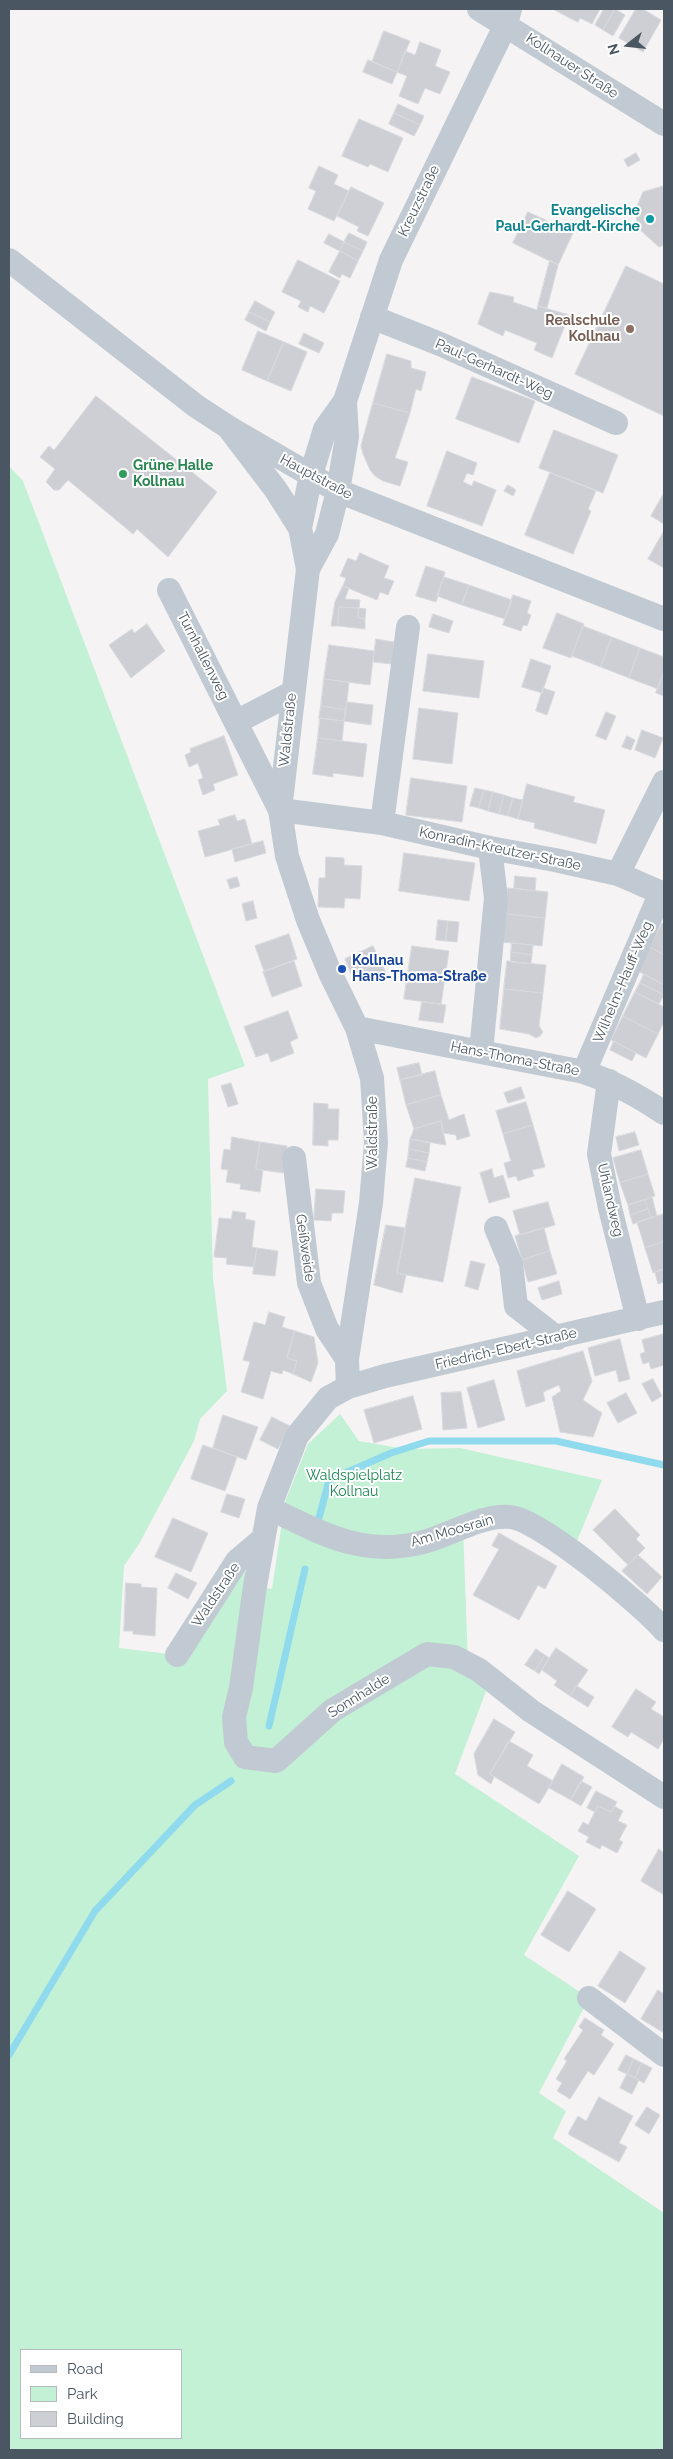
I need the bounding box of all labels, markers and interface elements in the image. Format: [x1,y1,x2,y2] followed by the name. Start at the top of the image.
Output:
[603,20,653,70] north arrow
[523,30,621,102] street label: Kollnauer Straße
[604,42,623,56] text: N
[395,163,443,239] street label: Kreuzstraße
[496,203,640,236] place label: Evangelische Paul-Gerhardt-Kirche
[644,213,656,225] marker: Evangelische Paul-Gerhardt-Kirche
[545,313,620,346] place label: Realschule Kollnau
[624,323,636,335] marker: Realschule Kollnau
[433,335,555,403] street label: Paul-Gerhardt-Weg
[277,451,355,503] street label: Hauptstraße
[133,458,213,491] place label: Grüne Halle Kollnau
[117,468,129,480] marker: Grüne Halle Kollnau
[174,609,232,703] street label: Turnhallenweg
[276,692,300,768] street label: Waldstraße
[418,824,582,874] street label: Konradin-Kreutzer-Straße
[590,919,656,1045] street label: Wilhelm-Hauff-Weg
[352,953,487,986] place label: Kollnau Hans-Thoma-Straße
[336,963,348,975] marker: Kollnau Hans-Thoma-Straße
[449,1038,581,1080] street label: Hans-Thoma-Straße
[365,1096,381,1170] street label: Waldstraße
[593,1162,627,1238] street label: Uhlandweg
[292,1213,318,1283] street label: Geißweide
[434,1325,578,1373] street label: Friedrich-Ebert-Straße
[306,1468,402,1500] park label: Waldspielplatz Kollnau
[409,1511,495,1551] street label: Am Moosrain
[188,1560,244,1630] street label: Waldstraße
[325,1670,393,1722] street label: Sonnhalde
[20,2349,182,2439] legend
[67,2360,103,2378] text: Road
[67,2385,98,2403] text: Park
[67,2410,124,2428] text: Building

